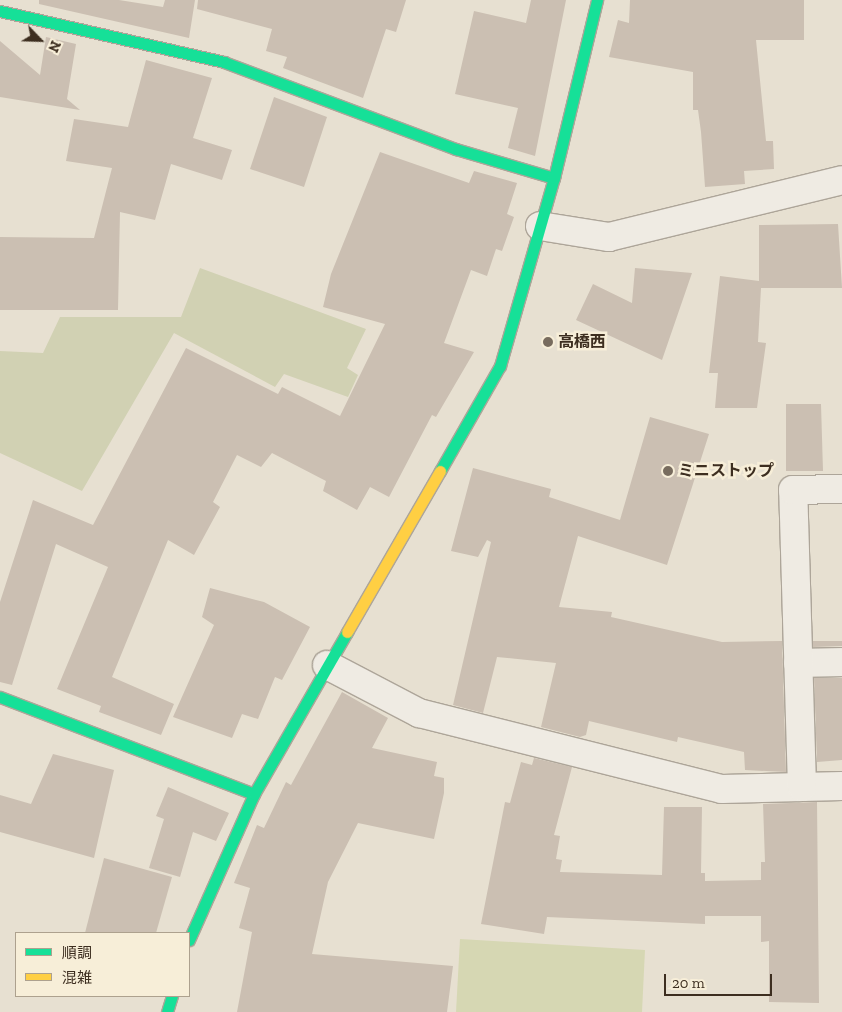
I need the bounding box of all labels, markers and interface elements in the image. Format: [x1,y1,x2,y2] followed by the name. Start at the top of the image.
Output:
[15,15,65,65] north arrow
[44,38,64,55] text: N
[558,332,606,352] place label: 高橋西
[542,336,554,348] marker: 高橋西
[678,461,774,481] place label: ミニストップ
[662,465,674,477] marker: ミニストップ
[15,932,190,997] legend
[62,944,92,962] text: 順調
[667,964,774,996] scale bar
[62,969,92,987] text: 混雑
[672,974,705,992] text: 20 m

